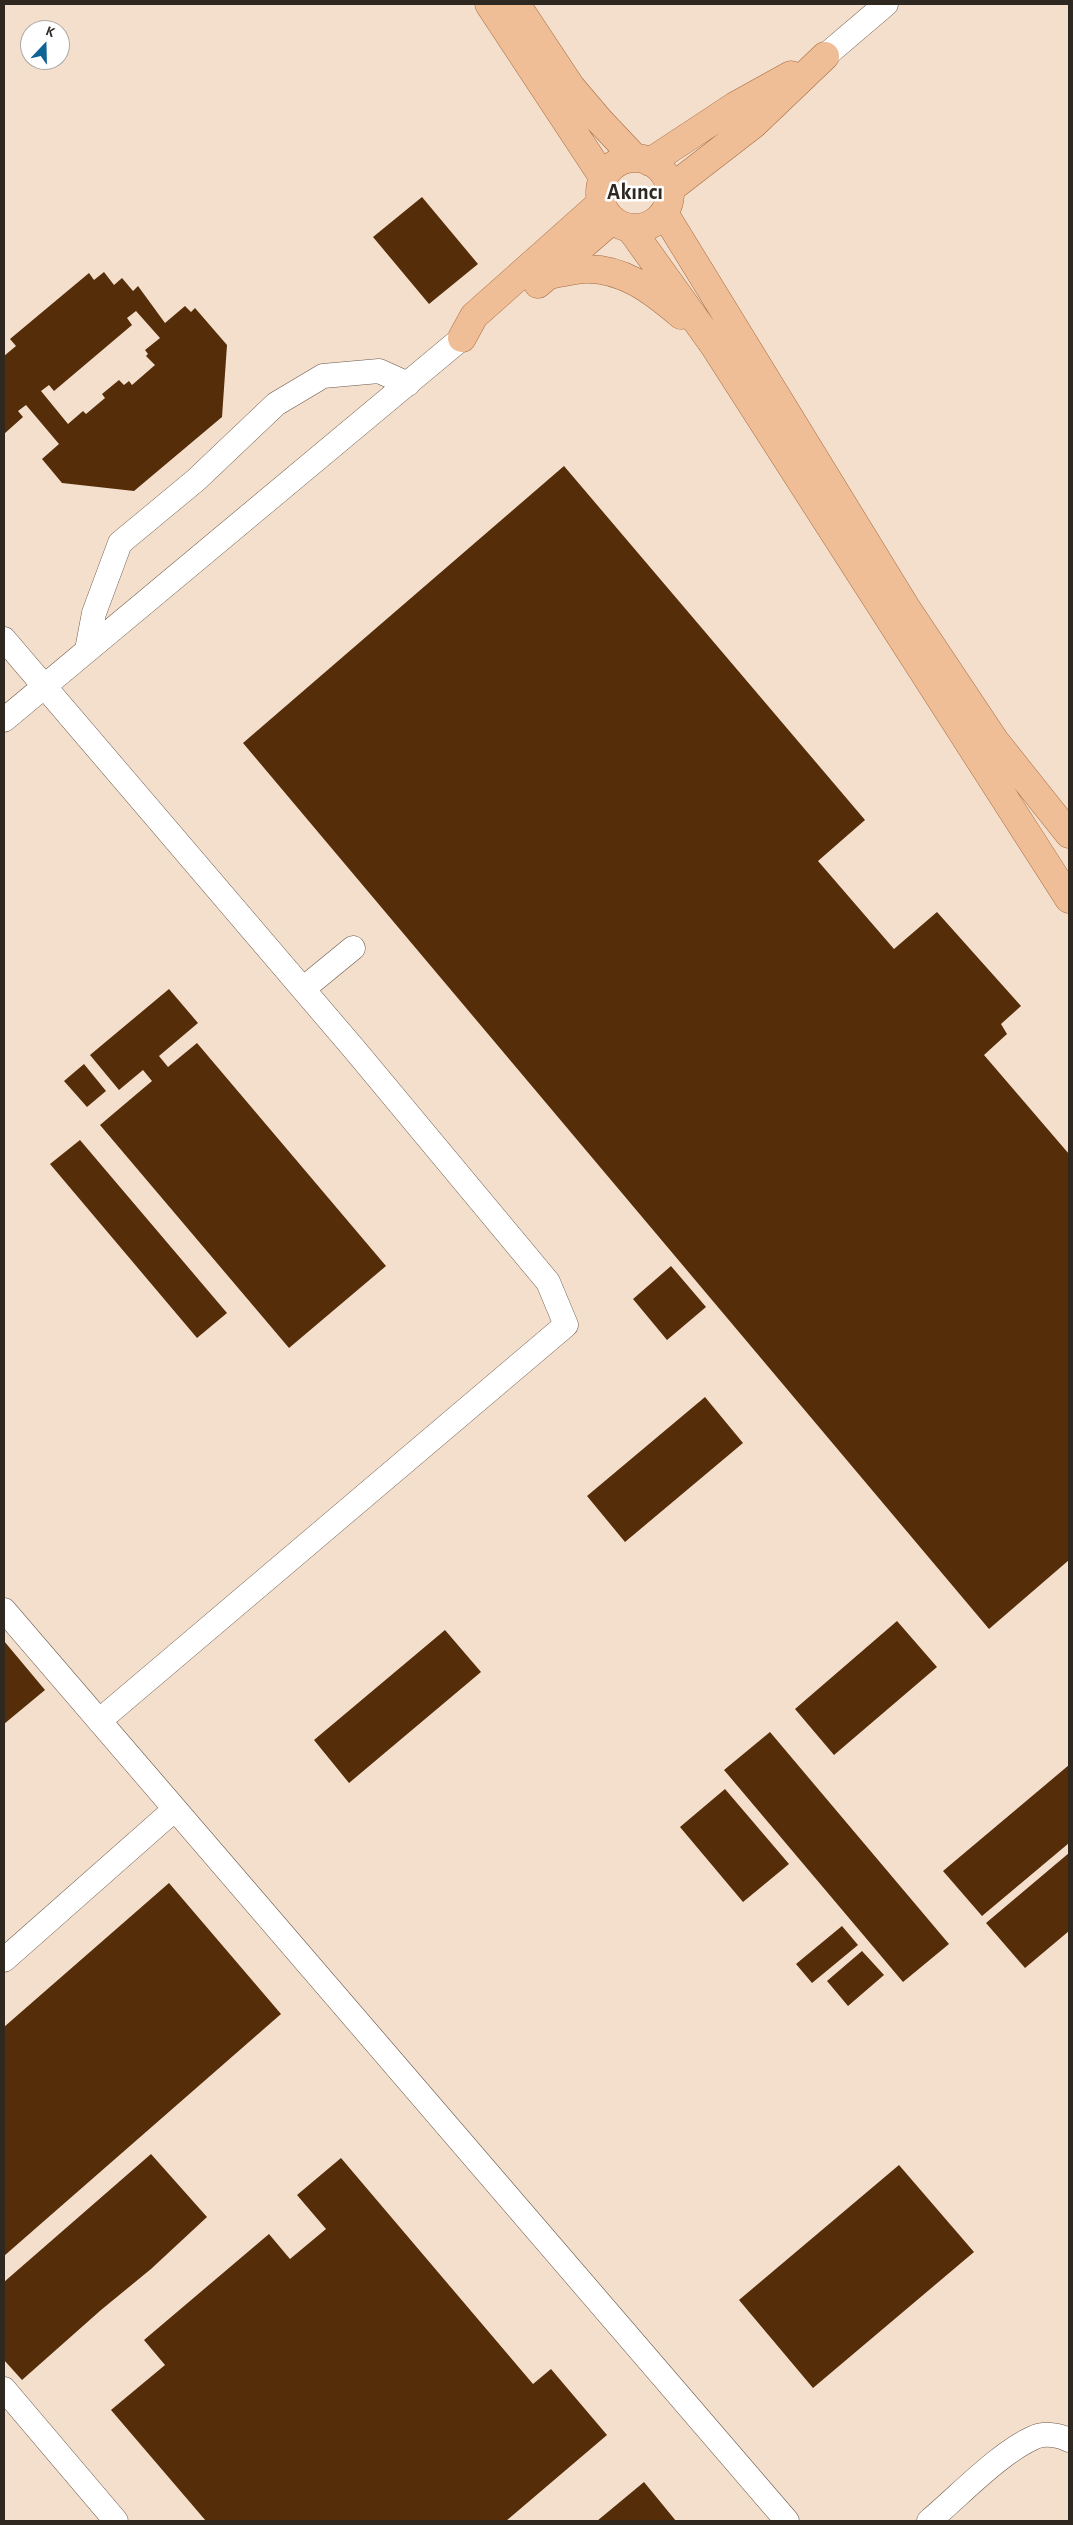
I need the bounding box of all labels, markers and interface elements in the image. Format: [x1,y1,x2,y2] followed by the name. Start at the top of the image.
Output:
[20,20,70,70] north arrow
[44,24,56,40] text: K
[607,179,663,205] district label: Akıncı

